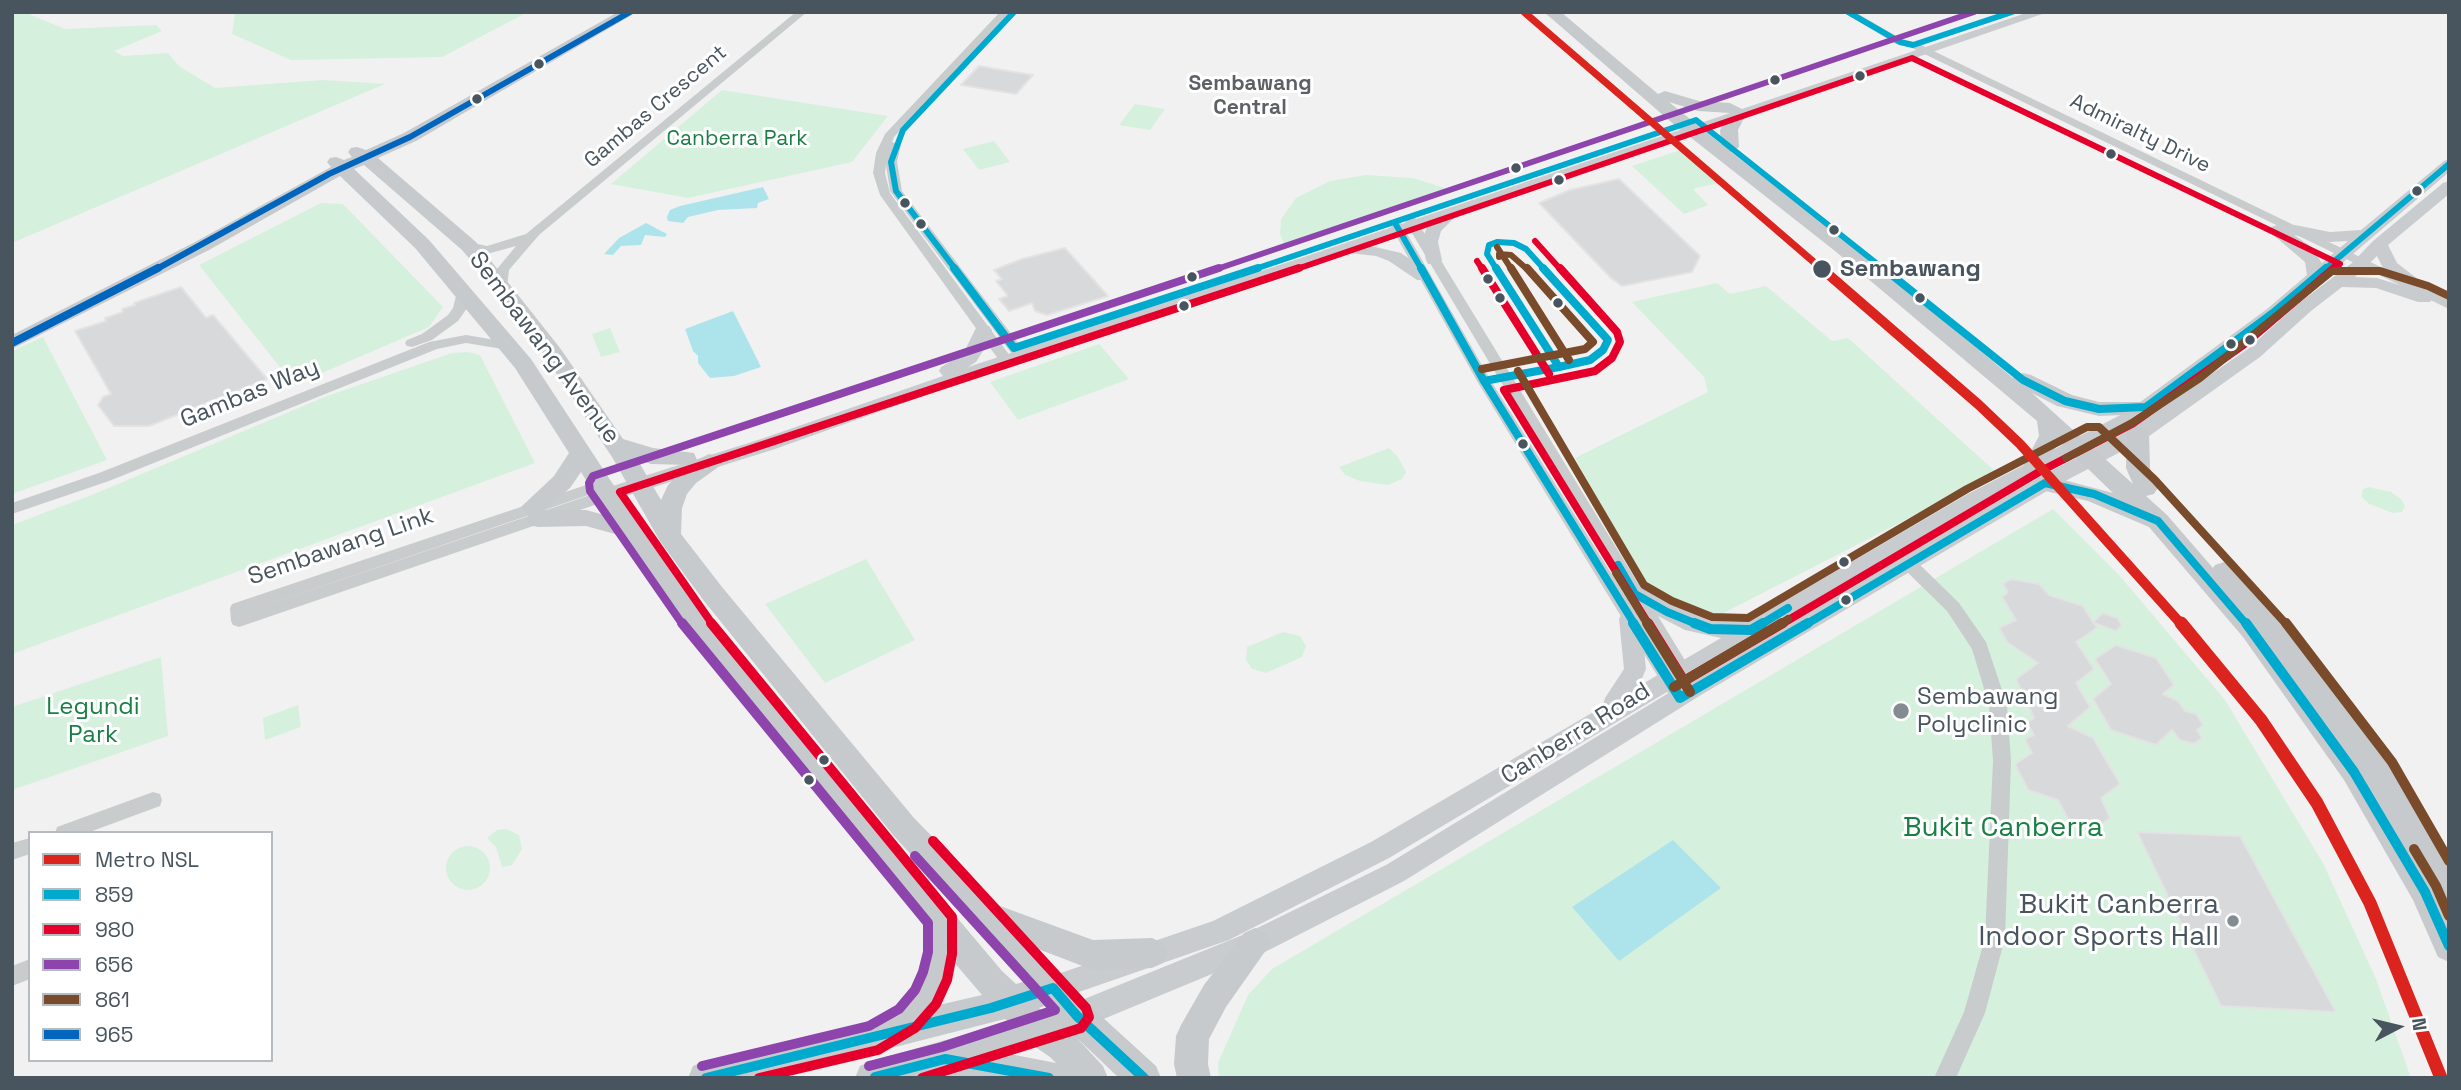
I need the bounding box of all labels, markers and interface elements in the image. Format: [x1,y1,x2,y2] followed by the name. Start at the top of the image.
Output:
[580,40,732,174] street label: Gambas Crescent
[532,57,546,71] unlabelled marker
[1853,69,1867,83] unlabelled marker
[1188,71,1312,121] district label: Sembawang Central
[1768,73,1782,87] unlabelled marker
[2066,89,2214,179] street label: Admiralty Drive
[470,92,484,106] unlabelled marker
[666,126,808,152] park label: Canberra Park
[2104,147,2118,161] unlabelled marker
[1509,161,1523,175] unlabelled marker
[1552,173,1566,187] unlabelled marker
[2410,184,2424,198] unlabelled marker
[898,196,912,210] unlabelled marker
[914,217,928,231] unlabelled marker
[1827,223,1841,237] unlabelled marker
[463,247,625,449] street label: Sembawang Avenue
[1840,255,1981,283] place label: Sembawang
[1811,258,1833,280] marker: Sembawang
[1185,270,1199,284] unlabelled marker
[1481,272,1495,286] unlabelled marker
[1493,291,1507,305] unlabelled marker
[1913,291,1927,305] unlabelled marker
[1551,296,1565,310] unlabelled marker
[1177,299,1191,313] unlabelled marker
[2243,333,2257,347] unlabelled marker
[2224,337,2238,351] unlabelled marker
[176,353,324,435] street label: Gambas Way
[1516,437,1530,451] unlabelled marker
[244,502,438,592] street label: Sembawang Link
[1837,555,1851,569] unlabelled marker
[1839,593,1853,607] unlabelled marker
[1496,677,1656,791] street label: Canberra Road
[1917,683,2059,739] place label: Sembawang Polyclinic
[46,693,140,749] park label: Legundi Park
[1891,701,1911,721] marker: Sembawang Polyclinic
[817,753,831,767] unlabelled marker
[802,773,816,787] unlabelled marker
[1903,811,2103,845] park label: Bukit Canberra
[28,831,273,1062] legend
[95,846,199,873] text: Metro NSL
[95,881,134,908] text: 859
[1979,888,2219,954] place label: Bukit Canberra Indoor Sports Hall
[2225,913,2241,929] marker: Bukit Canberra Indoor Sports Hall
[95,916,134,943] text: 980
[95,951,133,978] text: 656
[95,986,130,1013] text: 861
[2363,992,2433,1062] north arrow
[2406,1017,2433,1032] text: N
[95,1021,133,1048] text: 965

